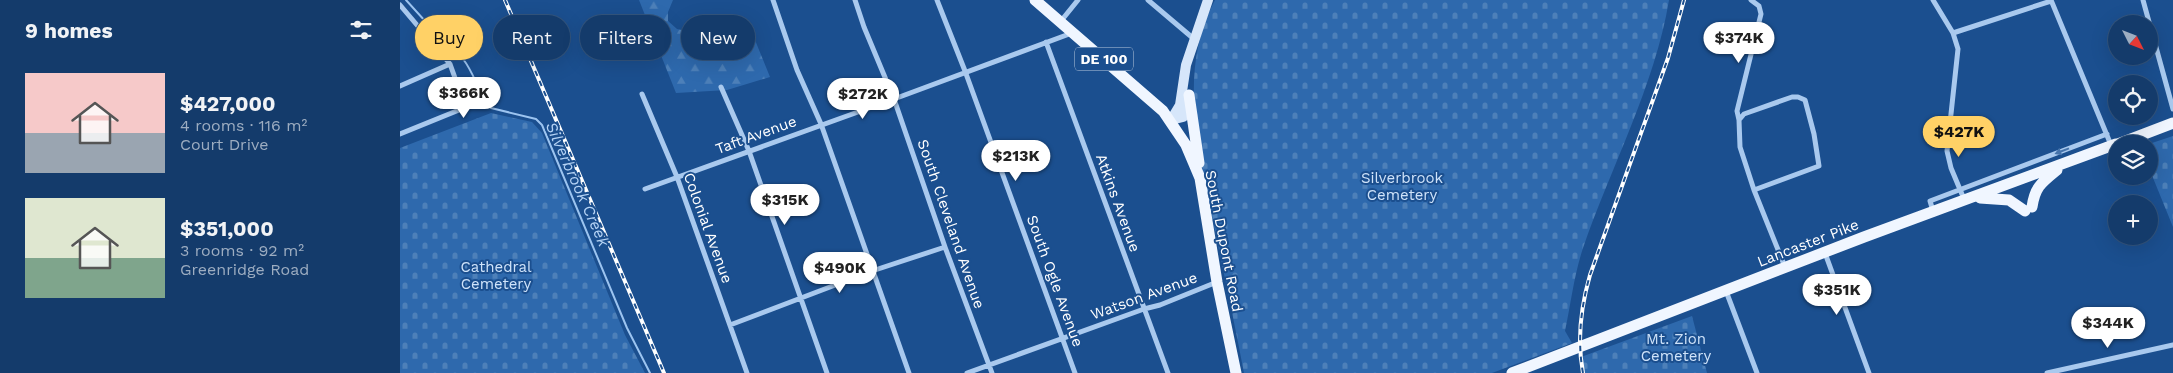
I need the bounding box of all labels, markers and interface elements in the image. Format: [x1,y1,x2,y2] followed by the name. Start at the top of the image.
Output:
[415,15,483,60] chip: Buy
[493,15,570,60] chip: Rent
[580,15,671,60] chip: Filters
[681,15,755,60] chip: New
[2108,15,2158,65] north arrow
[2108,15,2158,245] map controls
[347,16,375,44] icon: filters
[25,18,113,43] text: 9 homes
[1704,22,1774,64] pin: $374K
[1714,28,1764,47] text: $374K
[1075,48,1133,70] road number: DE 100
[2108,75,2158,125] button: locate
[429,76,499,119] pin: $366K
[828,78,898,120] pin: $272K
[439,83,489,102] text: $366K
[838,84,888,103] text: $272K
[180,91,276,116] text: $427,000
[65,93,125,153] icon: home
[713,112,799,158] street label: Taft Avenue
[180,116,307,135] text: 4 rooms · 116 m²
[1924,116,1994,158] pin: $427K
[541,119,614,251] water label: Silverbrook Creek
[1934,122,1984,141] text: $427K
[180,135,268,154] text: Court Drive
[2108,135,2158,185] button: layers
[914,137,988,311] street label: South Cleveland Avenue
[981,140,1051,182] pin: $213K
[992,146,1040,165] text: $213K
[2054,148,2069,155] one-way arrow
[1092,152,1144,254] street label: Atkins Avenue
[1201,168,1247,314] street label: South Dupont Road
[1361,169,1444,204] park label: Silverbrook Cemetery
[680,170,736,286] street label: Colonial Avenue
[750,184,820,226] pin: $315K
[761,190,809,209] text: $315K
[2108,195,2158,245] button: +
[1023,213,1087,349] street label: South Ogle Avenue
[1755,215,1861,271] street label: Lancaster Pike
[180,216,274,241] text: $351,000
[65,218,125,278] icon: home
[180,241,304,260] text: 3 rooms · 92 m²
[805,252,875,294] pin: $490K
[460,258,532,293] park label: Cathedral Cemetery
[814,258,866,277] text: $490K
[180,260,309,279] text: Greenridge Road
[1088,268,1200,324] street label: Watson Avenue
[1802,274,1872,316] pin: $351K
[1813,280,1861,299] text: $351K
[2073,306,2143,349] pin: $344K
[2082,313,2134,332] text: $344K
[1641,330,1711,365] park label: Mt. Zion Cemetery

